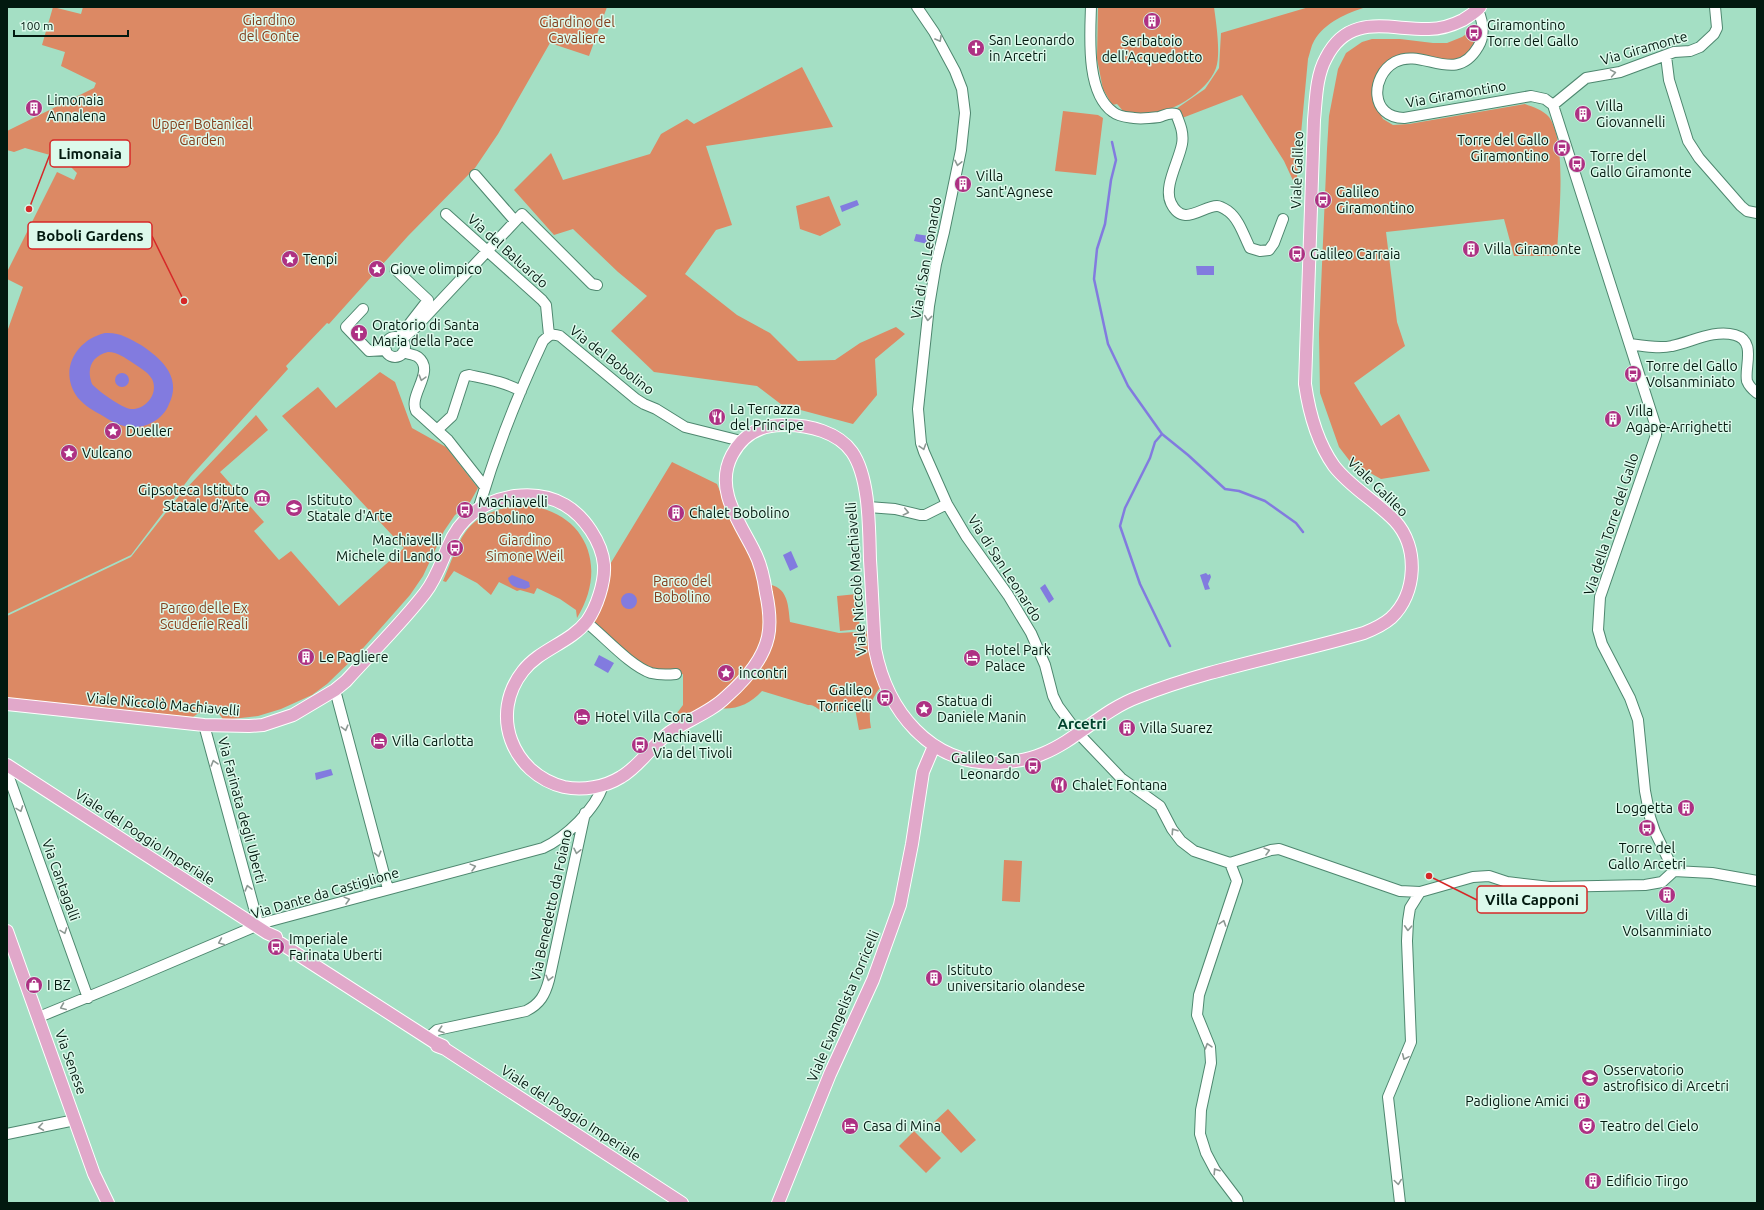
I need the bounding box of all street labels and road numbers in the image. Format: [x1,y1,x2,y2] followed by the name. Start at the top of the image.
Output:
[1599,28,1689,68] street label: Via Giramonte
[1405,77,1507,111] street label: Via Giramontino
[1288,131,1306,209] street label: Viale Galileo
[907,196,945,320] street label: Via di San Leonardo
[465,211,551,291] street label: Via del Baluardo
[567,322,657,398] street label: Via del Bobolino
[1580,451,1642,597] street label: Via della Torre del Gallo
[1345,454,1411,520] street label: Viale Galileo
[843,502,869,656] street label: Viale Niccolò Machiavelli
[965,512,1045,624] street label: Via di San Leonardo
[86,689,240,719] street label: Viale Niccolò Machiavelli
[215,735,269,885] street label: Via Farinata degli Uberti
[72,786,218,888] street label: Viale del Poggio Imperiale
[527,828,575,982] street label: Via Benedetto da Foiano
[39,837,83,923] street label: Via Cantagalli
[249,864,401,922] street label: Via Dante da Castiglione
[804,928,882,1084] street label: Viale Evangelista Torricelli
[52,1027,90,1097] street label: Via Senese
[498,1062,644,1164] street label: Viale del Poggio Imperiale

